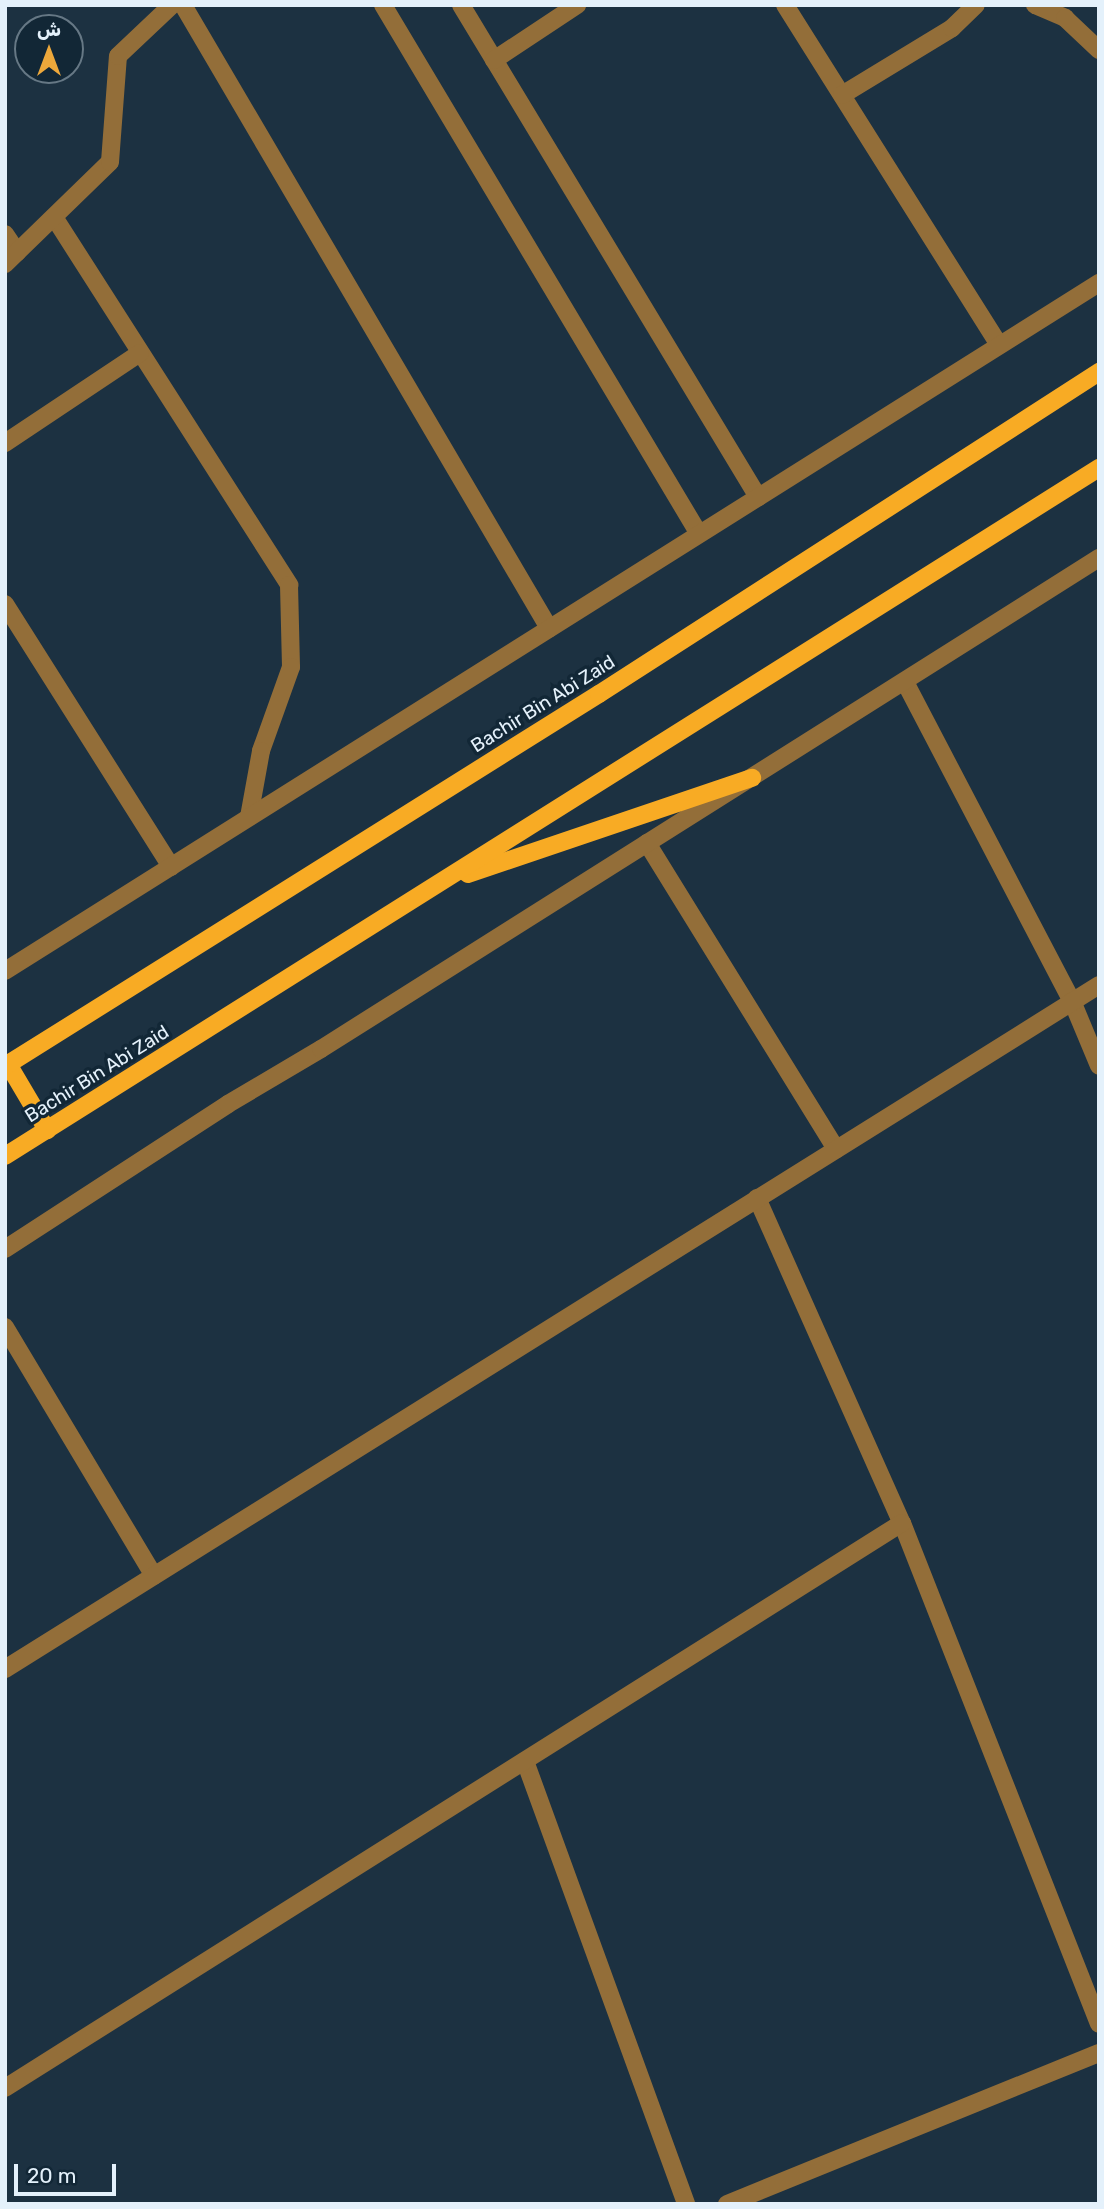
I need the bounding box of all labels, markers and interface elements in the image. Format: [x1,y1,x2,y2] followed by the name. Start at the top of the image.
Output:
[14,14,84,84] north arrow
[37,18,61,41] text: ش
[466,650,620,758] street label: Bachir Bin Abi Zaid
[20,1020,174,1128] street label: Bachir Bin Abi Zaid
[18,2150,119,2194] scale bar
[27,2163,76,2188] text: 20 m

